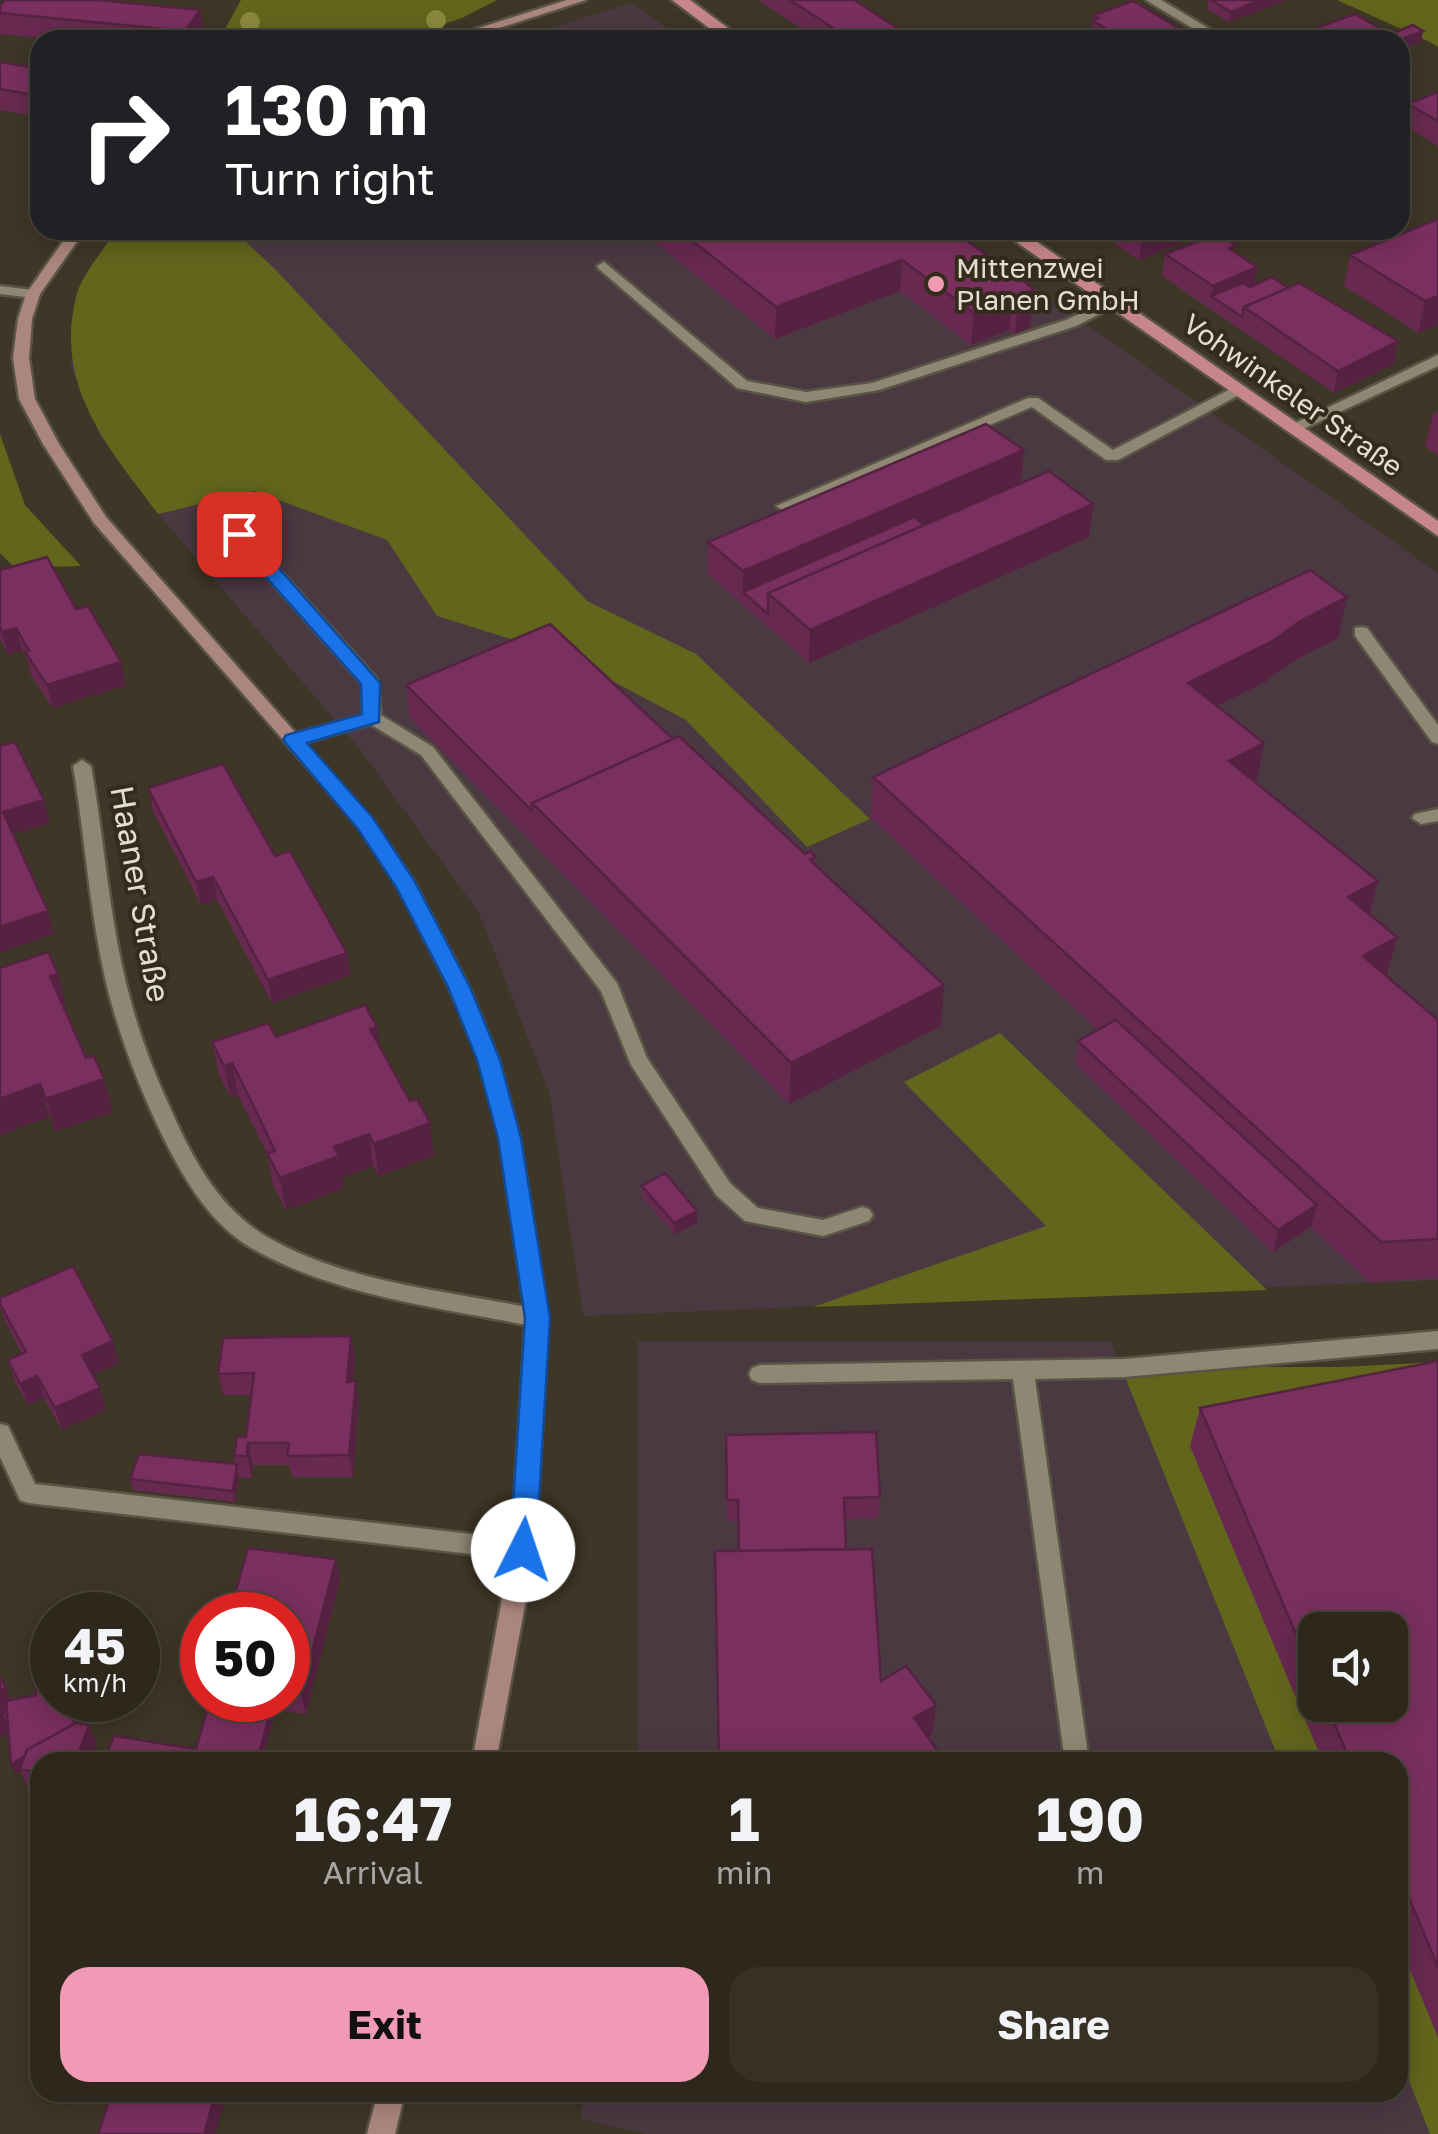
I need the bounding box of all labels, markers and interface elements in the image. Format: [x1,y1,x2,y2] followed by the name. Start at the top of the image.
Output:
[225,66,428,150] text: 130 m
[60,70,190,200] icon: right
[225,151,435,205] text: Turn right
[956,251,1140,316] place label: Mittenzwei Planen GmbH
[925,273,947,295] marker: Mittenzwei Planen GmbH
[1177,306,1409,483] street label: Vohwinkeler Straße
[197,492,282,577] pin
[212,507,267,562] icon: arrive
[103,783,179,1005] street label: Haaner Straße
[471,1498,575,1602] position arrow
[180,1592,310,1722] speed limit sign: 50
[1298,1612,1408,1722] map controls
[1298,1612,1408,1722] button: sound
[64,1615,126,1675] text: 45
[63,1667,127,1698] text: km/h
[294,1782,452,1854] text: 16:47
[729,1782,760,1854] text: 1
[1036,1782,1144,1854] text: 190
[323,1853,423,1891] text: Arrival
[716,1853,772,1891] text: min
[1076,1853,1104,1891] text: m
[60,1967,709,2082] button: Exit
[729,1967,1378,2082] button: Share

